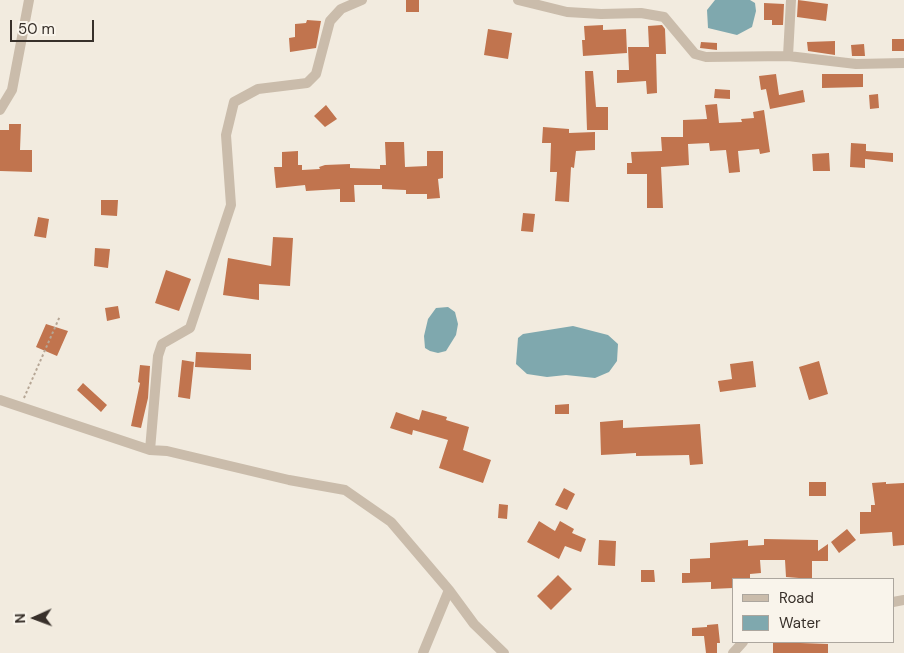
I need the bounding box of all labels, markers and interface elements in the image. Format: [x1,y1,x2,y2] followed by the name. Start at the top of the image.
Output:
[12,10,96,42] scale bar
[18,19,55,39] text: 50 m
[732,578,894,643] legend
[779,588,814,608] text: Road
[10,593,60,643] north arrow
[11,613,29,624] text: N
[779,613,820,633] text: Water

